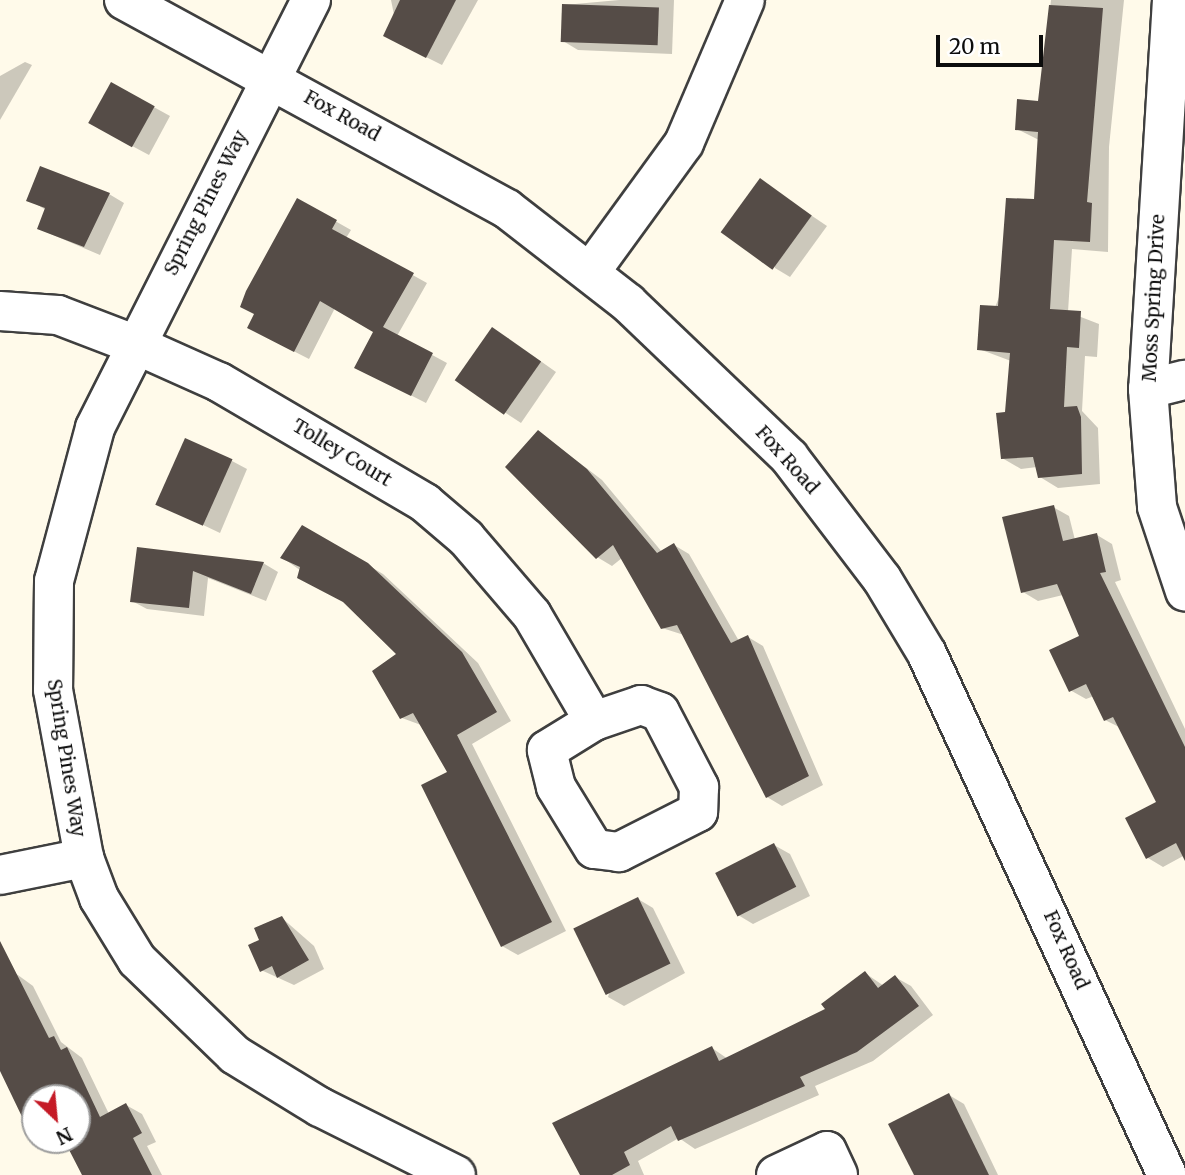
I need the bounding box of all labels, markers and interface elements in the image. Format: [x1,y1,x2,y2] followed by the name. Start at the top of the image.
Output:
[940,21,1047,65] scale bar
[949,33,1000,60] text: 20 m
[300,86,384,146] street label: Fox Road
[160,127,252,279] street label: Spring Pines Way
[1138,214,1170,382] street label: Moss Spring Drive
[288,414,396,492] street label: Tolley Court
[751,421,823,499] street label: Fox Road
[42,677,90,839] street label: Spring Pines Way
[1039,907,1093,993] street label: Fox Road
[21,1084,91,1154] north arrow
[52,1122,76,1150] text: N

